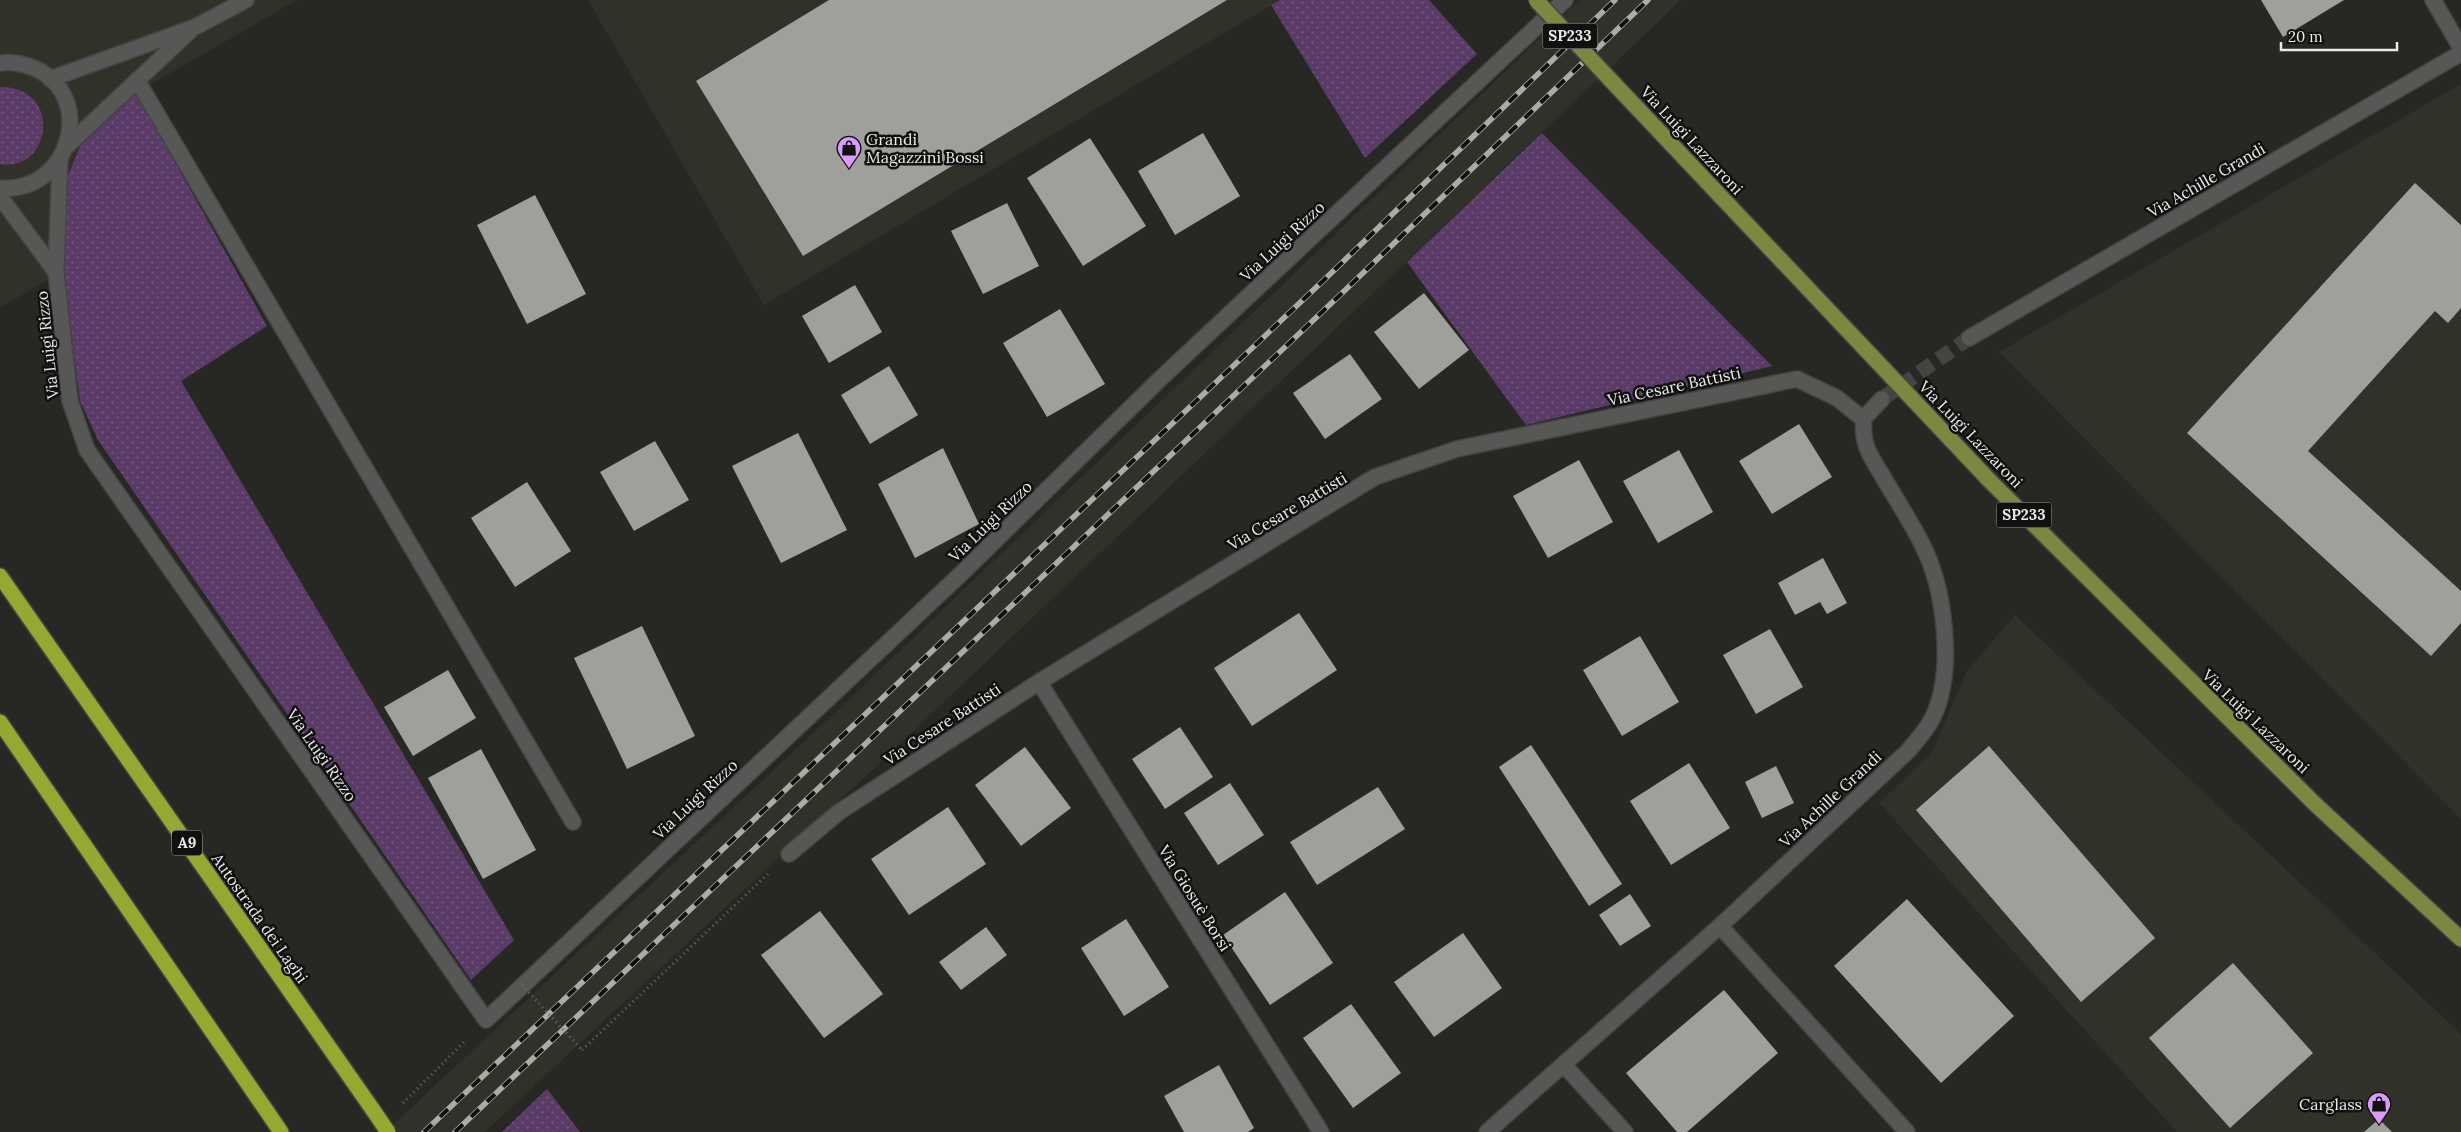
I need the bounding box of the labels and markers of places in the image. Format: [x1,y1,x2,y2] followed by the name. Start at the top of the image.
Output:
[866,129,984,167] place label: Grandi Magazzini Bossi
[836,135,862,169] shop icon: Grandi Magazzini Bossi
[2366,1091,2392,1125] shop icon: Carglass
[2299,1094,2362,1114] place label: Carglass

